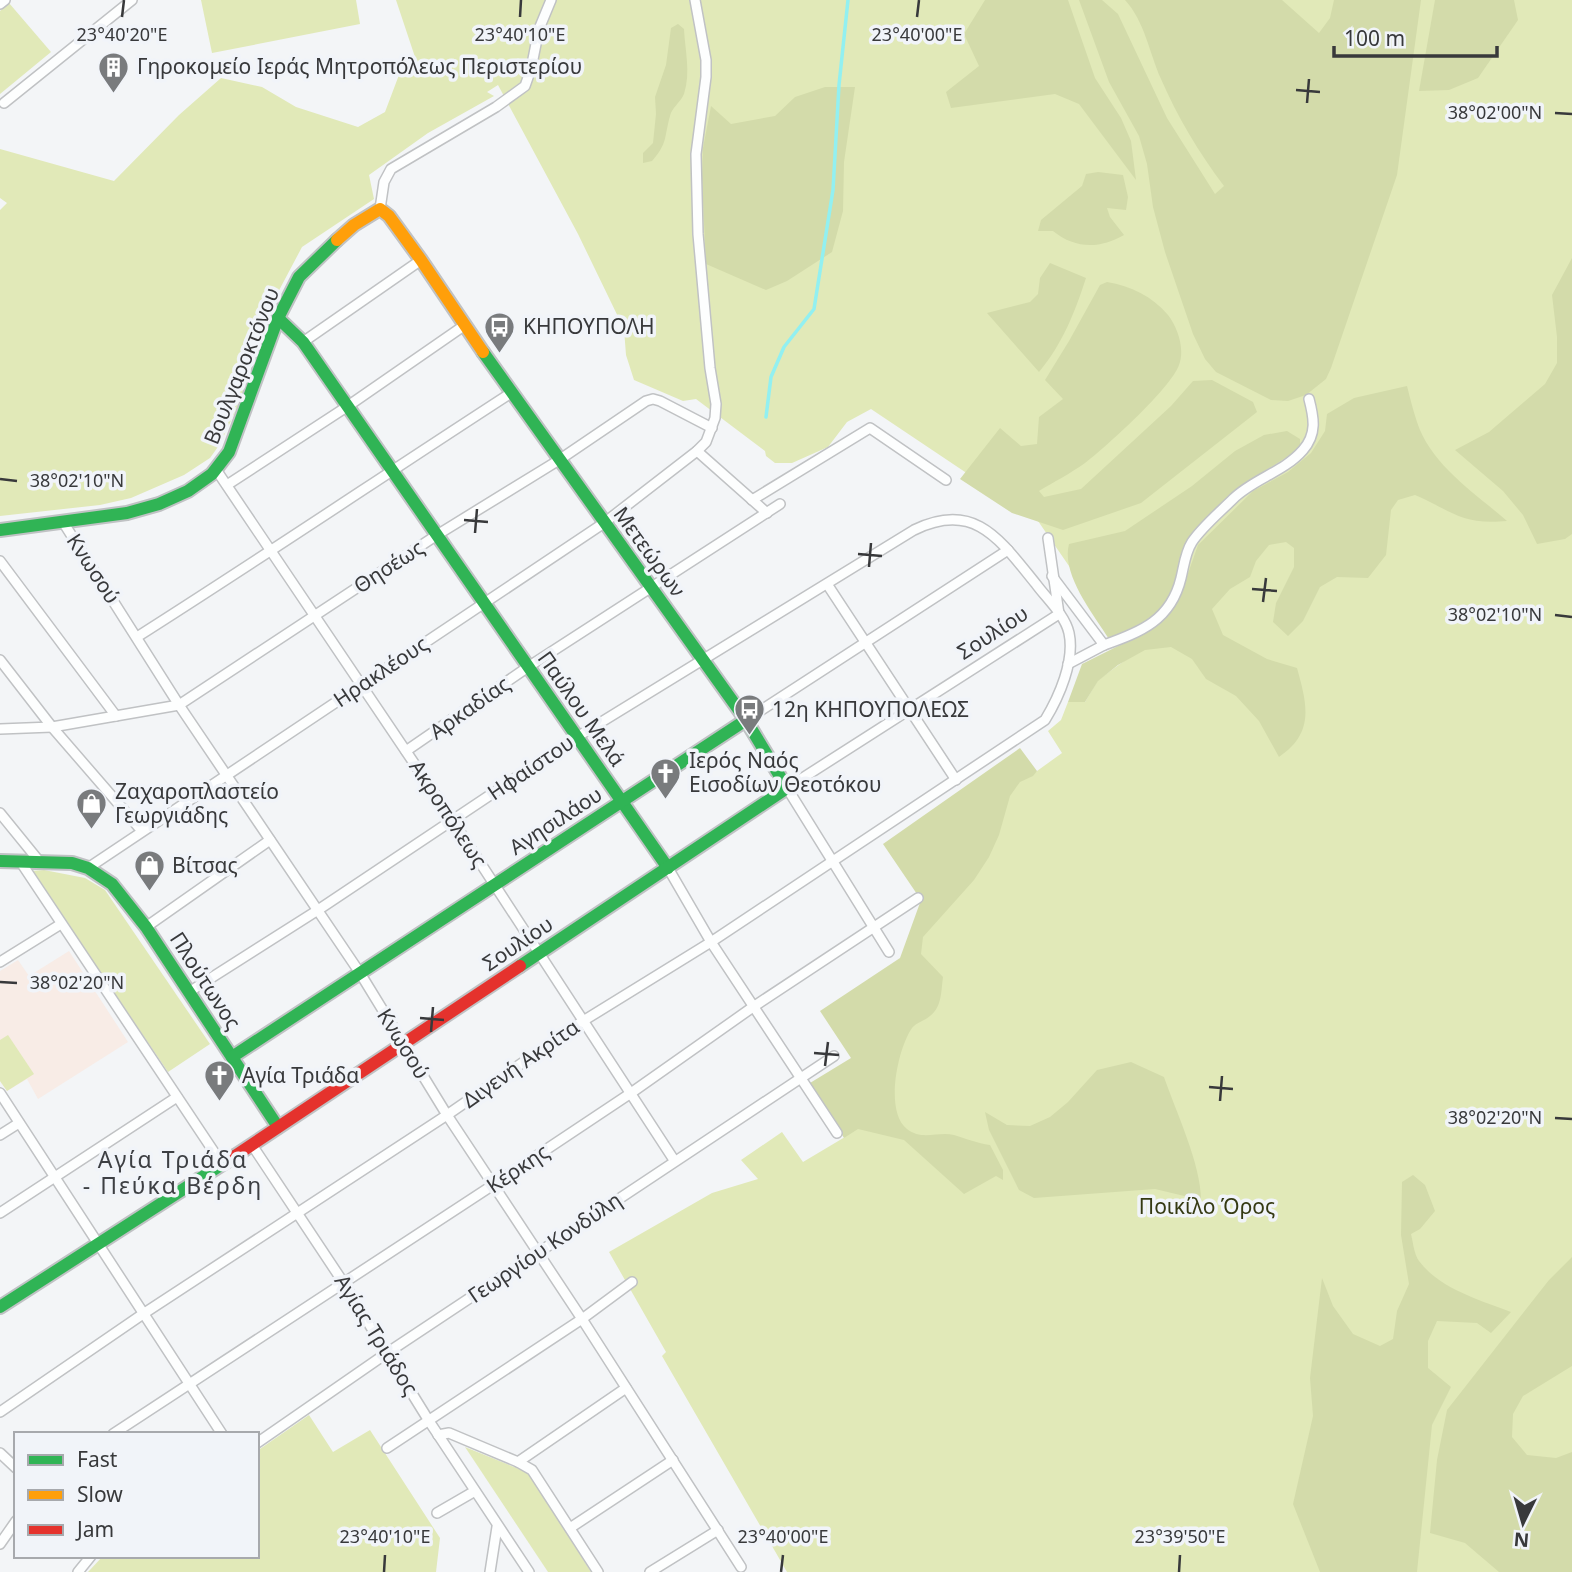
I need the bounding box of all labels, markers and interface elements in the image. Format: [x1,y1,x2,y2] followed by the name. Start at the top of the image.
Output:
[1334,14,1497,58] scale bar
[77,22,167,46] text: 23°40'20"E
[475,22,565,46] text: 23°40'10"E
[872,22,962,46] text: 23°40'00"E
[1344,24,1405,52] text: 100 m
[97,50,131,94] building icon: Γηροκομείο Ιεράς Μητροπόλεως Περιστερίου
[137,52,582,80] place label: Γηροκομείο Ιεράς Μητροπόλεως Περιστερίου
[1448,100,1542,124] text: 38°02'00"N
[197,283,285,448] street label: Βουλγαροκτόνου
[483,310,517,354] bus stop icon: ΚΗΠΟΥΠΟΛΗ
[523,312,655,340] place label: ΚΗΠΟΥΠΟΛΗ
[30,468,124,492] text: 38°02'10"N
[608,501,692,602] street label: Μετεώρων
[61,528,127,609] street label: Κνωσού
[348,533,429,599] street label: Θησέως
[952,599,1033,666] street label: Σουλίου
[1448,602,1542,626] text: 38°02'10"N
[328,629,433,713] street label: Ηρακλέους
[532,645,632,771] street label: Παύλου Μελά
[424,669,515,745] street label: Αρκαδίας
[732,693,766,737] bus stop icon: 12η ΚΗΠΟΥΠΟΛΕΩΣ
[772,695,969,723] place label: 12η ΚΗΠΟΥΠΟΛΕΩΣ
[482,728,579,806] street label: Ηφαίστου
[689,746,882,798] place label: Ιερός Ναός Εισοδίων Θεοτόκου
[404,754,494,873] street label: Ακροπόλεως
[649,756,683,800] church icon: Ιερός Ναός Εισοδίων Θεοτόκου
[115,777,279,829] place label: Ζαχαροπλαστείο Γεωργιάδης
[503,780,607,861] street label: Αγησιλάου
[75,787,109,831] shop icon: Ζαχαροπλαστείο Γεωργιάδης
[132,849,166,893] shop icon: Βίτσας
[172,851,238,879] place label: Βίτσας
[477,909,558,977] street label: Σουλίου
[164,926,248,1035] street label: Πλούτωνος
[30,970,124,994] text: 38°02'20"N
[371,1003,436,1084] street label: Κνωσού
[456,1013,584,1114] street label: Διγενή Ακρίτα
[202,1059,236,1103] church icon: Αγία Τριάδα
[242,1061,359,1089] place label: Αγία Τριάδα
[1448,1105,1542,1129] text: 38°02'20"N
[481,1137,554,1199] street label: Κέρκης
[83,1143,263,1201] district label: Αγία Τριάδα - Πεύκα Βέρδη
[462,1185,627,1309] street label: Γεωργίου Κονδύλη
[1139,1192,1275,1220] park label: Ποικίλο Όρος
[329,1269,425,1400] street label: Αγίας Τριάδος
[14,1432,259,1558] legend
[77,1445,118,1473] text: Fast
[77,1480,123,1508] text: Slow
[1488,1488,1558,1558] north arrow
[75,1515,114,1543] text: Jam
[340,1524,430,1548] text: 23°40'10"E
[738,1524,828,1548] text: 23°40'00"E
[1135,1524,1225,1548] text: 23°39'50"E
[1513,1526,1530,1554] text: N

